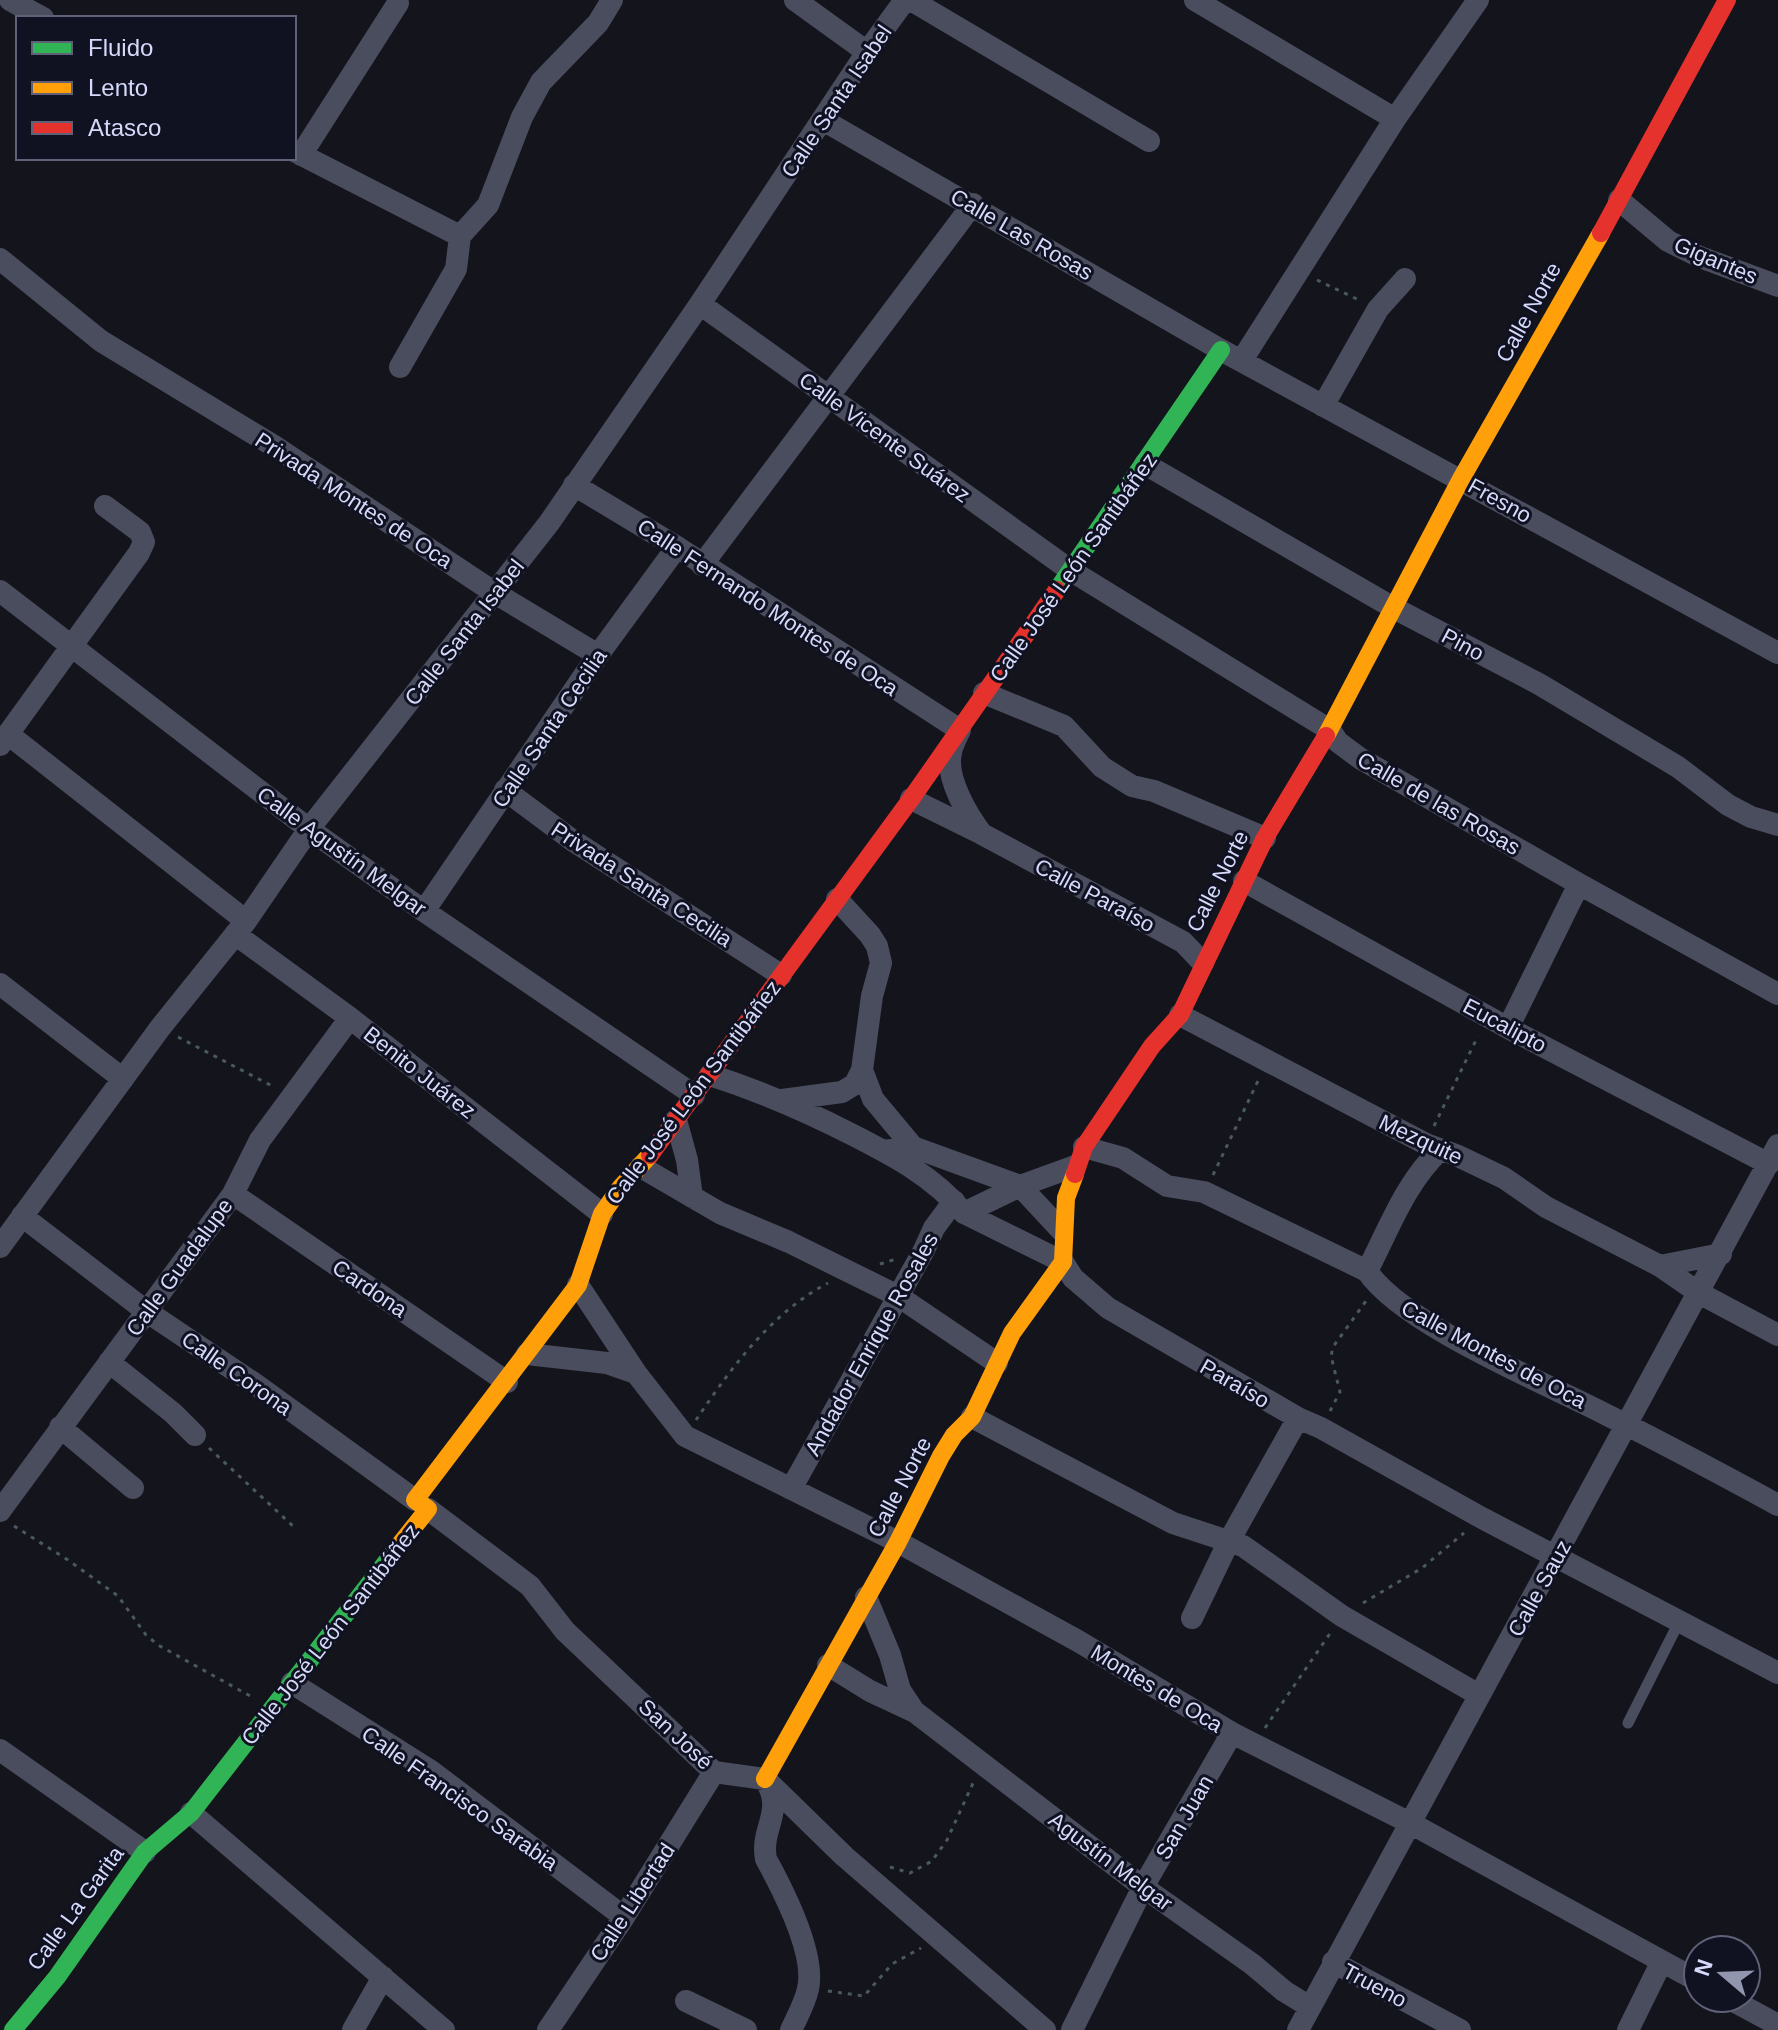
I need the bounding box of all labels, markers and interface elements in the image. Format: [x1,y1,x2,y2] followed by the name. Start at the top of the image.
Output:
[16,16,296,160] legend
[776,20,897,182] street label: Calle Santa Isabel
[88,34,153,61] text: Fluido
[88,74,148,101] text: Lento
[88,114,161,141] text: Atasco
[946,184,1097,285] street label: Calle Las Rosas
[1670,232,1761,289] street label: Gigantes
[1491,258,1566,366] street label: Calle Norte
[794,367,975,508] street label: Calle Vicente Suárez
[251,427,458,574] street label: Privada Montes de Oca
[985,448,1162,687] street label: Calle José León Santibáñez
[1464,473,1536,528] street label: Fresno
[633,514,903,702] street label: Calle Fernando Montes de Oca
[400,554,529,710] street label: Calle Santa Isabel
[1437,623,1488,666] street label: Pino
[487,644,612,812] street label: Calle Santa Cecilia
[1353,747,1524,860] street label: Calle de las Rosas
[252,782,431,921] street label: Calle Agustín Melgar
[547,817,737,953] street label: Privada Santa Cecilia
[1181,827,1254,936] street label: Calle Norte
[1031,853,1159,937] street label: Calle Paraíso
[601,975,786,1209] street label: Calle José León Santibáñez
[1459,993,1551,1058] street label: Eucalipto
[359,1021,480,1124] street label: Benito Juárez
[1375,1109,1467,1170] street label: Mezquite
[121,1194,238,1341] street label: Calle Guadalupe
[800,1229,943,1460] street label: Andador Enrique Rosales
[328,1254,412,1323] street label: Cardona
[1397,1295,1591,1414] street label: Calle Montes de Oca
[177,1326,297,1421] street label: Calle Corona
[1196,1354,1274,1413] street label: Paraíso
[863,1433,936,1542] street label: Calle Norte
[236,1519,425,1750] street label: Calle José León Santibáñez
[1503,1536,1576,1641] street label: Calle Sauz
[1086,1639,1228,1738] street label: Montes de Oca
[634,1694,718,1775] street label: San José
[357,1721,563,1876] street label: Calle Francisco Sarabia
[1150,1771,1219,1864] street label: San Juan
[1044,1807,1177,1916] street label: Agustín Melgar
[585,1839,680,1966] street label: Calle Libertad
[22,1841,129,1975] street label: Calle La Garita
[1682,1934,1762,2014] north arrow
[1689,1956,1718,1979] text: N
[1338,1958,1411,2013] street label: Trueno

